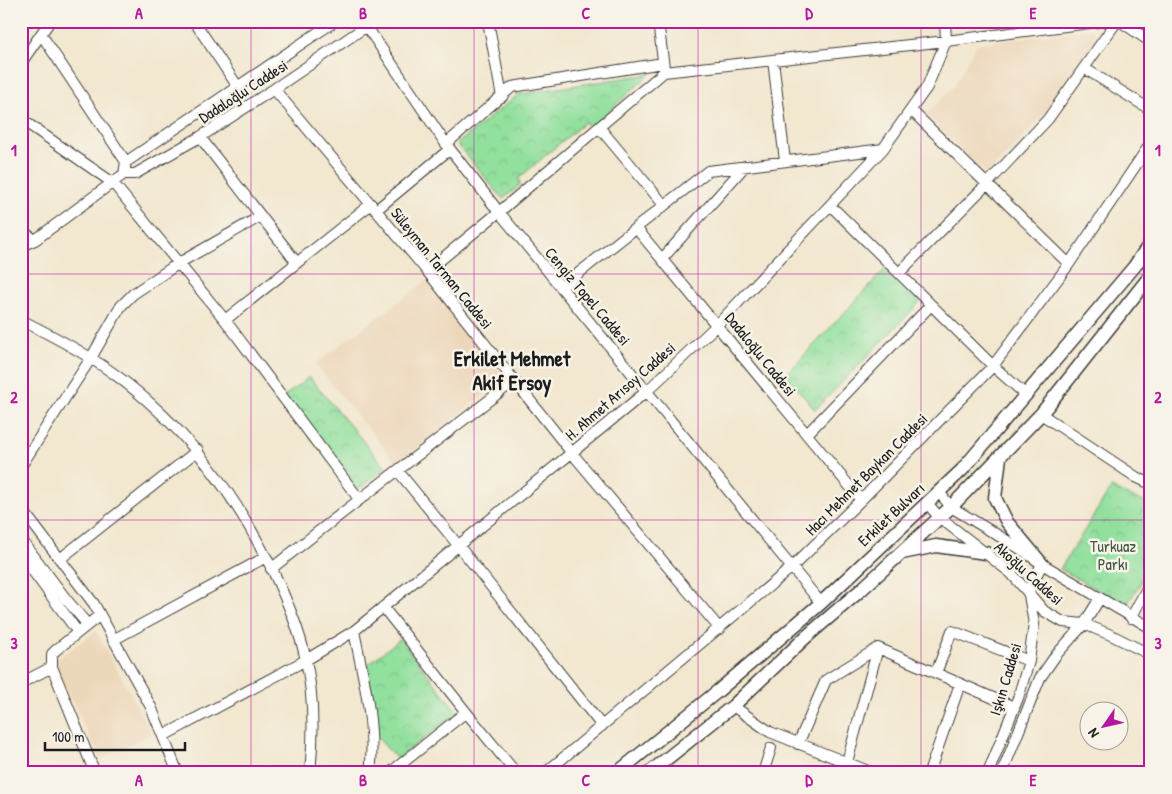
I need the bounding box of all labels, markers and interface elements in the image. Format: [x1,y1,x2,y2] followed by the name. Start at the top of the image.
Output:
[135,2,143,24] text: A
[359,2,367,24] text: B
[582,2,591,24] text: C
[805,2,813,24] text: D
[1029,2,1037,24] text: E
[194,54,292,128] street label: Dadaloğlu Caddesi
[11,139,17,161] text: 1
[1155,139,1161,161] text: 1
[386,202,498,334] street label: Süleyman Tarman Caddesi
[540,242,636,350] street label: Cengiz Topel Caddesi
[720,307,802,401] street label: Dadaloğlu Caddesi
[560,337,680,445] street label: H. Ahmet Arısoy Caddesi
[454,344,571,398] district label: Erkilet Mehmet Akif Ersoy
[10,386,18,408] text: 2
[1154,386,1162,408] text: 2
[800,408,932,540] street label: Hacı Mehmet Baykan Caddesi
[853,477,929,551] street label: Erkilet Bulvarı
[1090,535,1136,575] park label: Turkuaz Parkı
[990,536,1068,610] street label: Akoğlu Caddesi
[10,632,18,654] text: 3
[1154,632,1162,654] text: 3
[984,640,1026,718] street label: Işkın Caddesi
[1080,702,1130,752] north arrow
[45,719,185,751] scale bar
[1083,725,1103,742] text: N
[52,726,85,747] text: 100 m
[135,769,143,791] text: A
[359,769,367,791] text: B
[582,769,591,791] text: C
[805,769,813,791] text: D
[1029,769,1037,791] text: E

